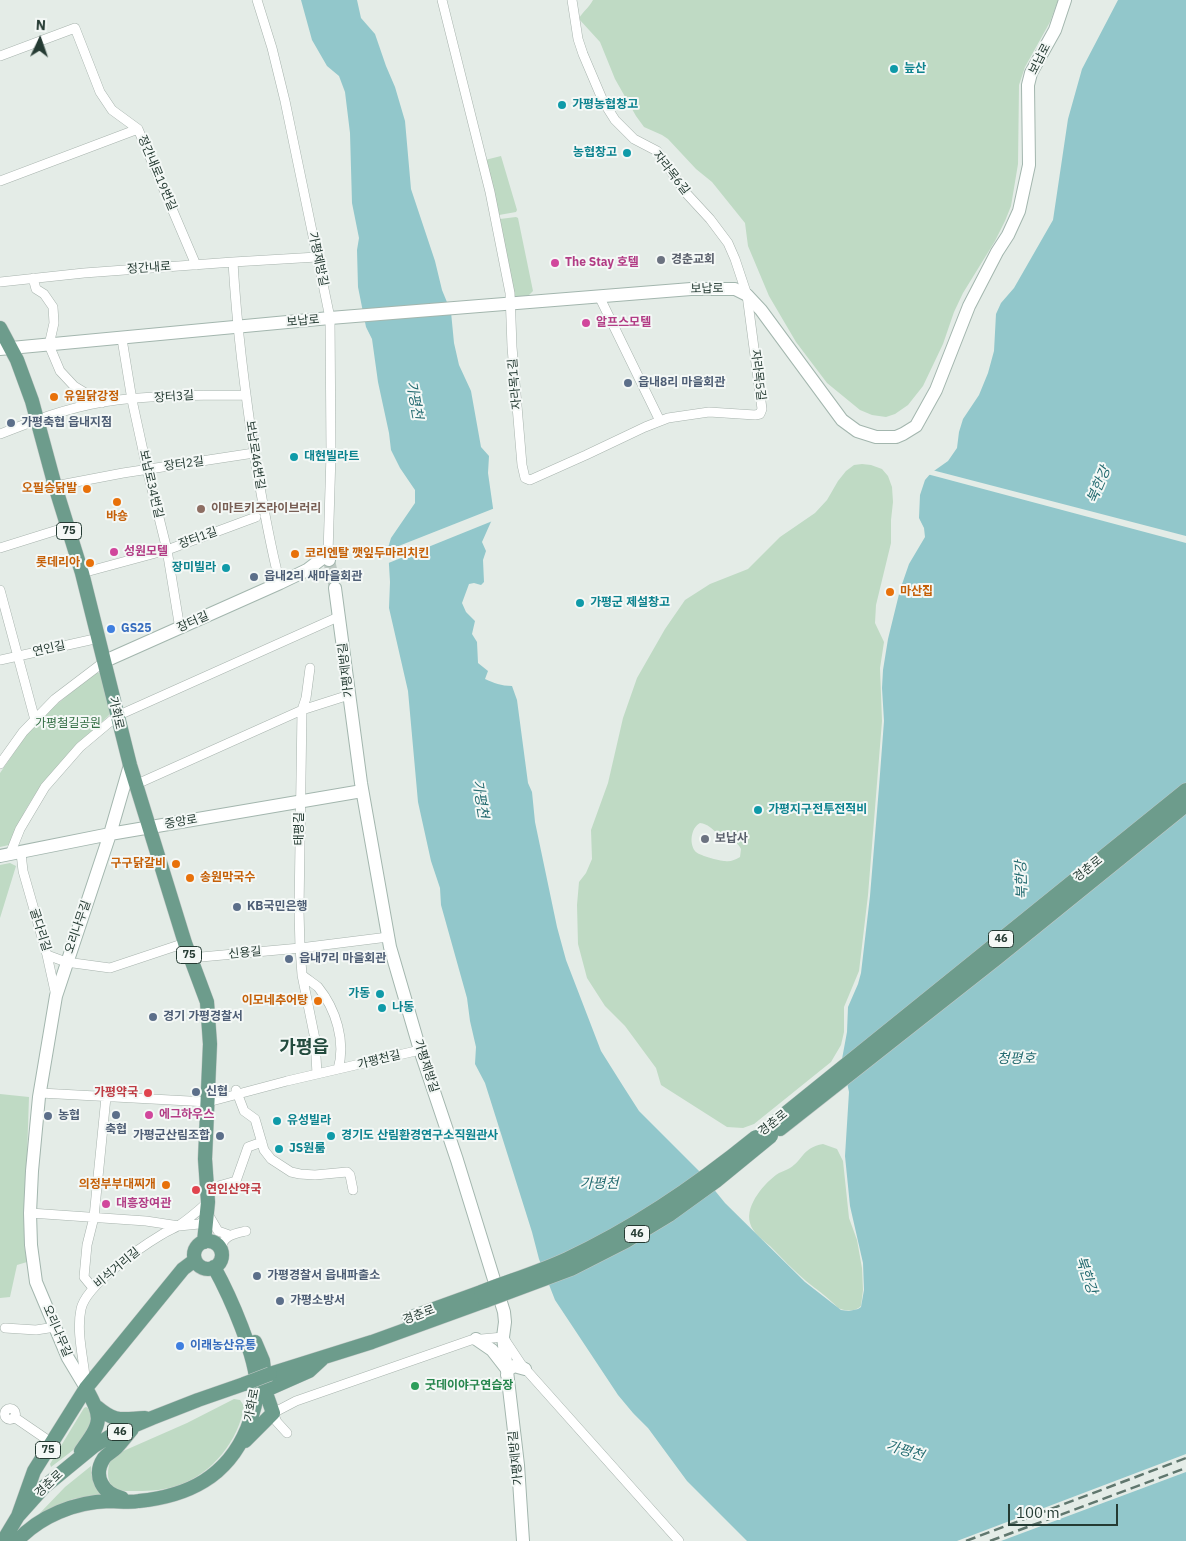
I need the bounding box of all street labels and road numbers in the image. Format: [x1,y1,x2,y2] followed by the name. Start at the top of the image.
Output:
[1026,41,1054,77] street label: 보납로
[135,133,179,213] street label: 정간내로19번길
[650,148,692,198] street label: 자라목6길
[305,231,331,287] street label: 가평제방길
[126,259,172,277] street label: 정간내로
[690,282,724,296] street label: 보납로
[286,312,320,330] street label: 보납로
[748,349,768,401] street label: 자라목5길
[506,358,524,410] street label: 자라목1길
[153,388,195,406] street label: 장터3길
[242,420,268,490] street label: 보납로46번길
[136,448,166,520] street label: 보납로34번길
[163,454,205,474] street label: 장터2길
[56,522,82,540] road number: 75
[177,524,219,552] street label: 장터1길
[175,609,211,635] street label: 장터길
[31,638,67,660] street label: 연인길
[335,642,357,698] street label: 가평제방길
[105,695,127,731] street label: 가화로
[163,812,199,832] street label: 중앙로
[293,812,307,846] street label: 태평길
[1071,853,1105,885] street label: 경춘로
[62,899,94,955] street label: 오리나무길
[26,907,54,953] street label: 굴다리길
[988,931,1014,948] road number: 46
[228,944,262,962] street label: 신용길
[176,946,202,964] road number: 75
[411,1038,441,1094] street label: 가평제방길
[356,1048,402,1072] street label: 가평천길
[756,1107,790,1139] street label: 경춘로
[624,1226,650,1242] road number: 46
[91,1245,143,1291] street label: 비석거리길
[40,1303,74,1359] street label: 오리나무길
[401,1303,437,1327] street label: 경춘로
[242,1387,262,1423] street label: 가화로
[108,1424,132,1440] road number: 46
[506,1430,526,1486] street label: 가평제방길
[36,1442,60,1458] road number: 75
[32,1467,66,1501] street label: 경춘로

